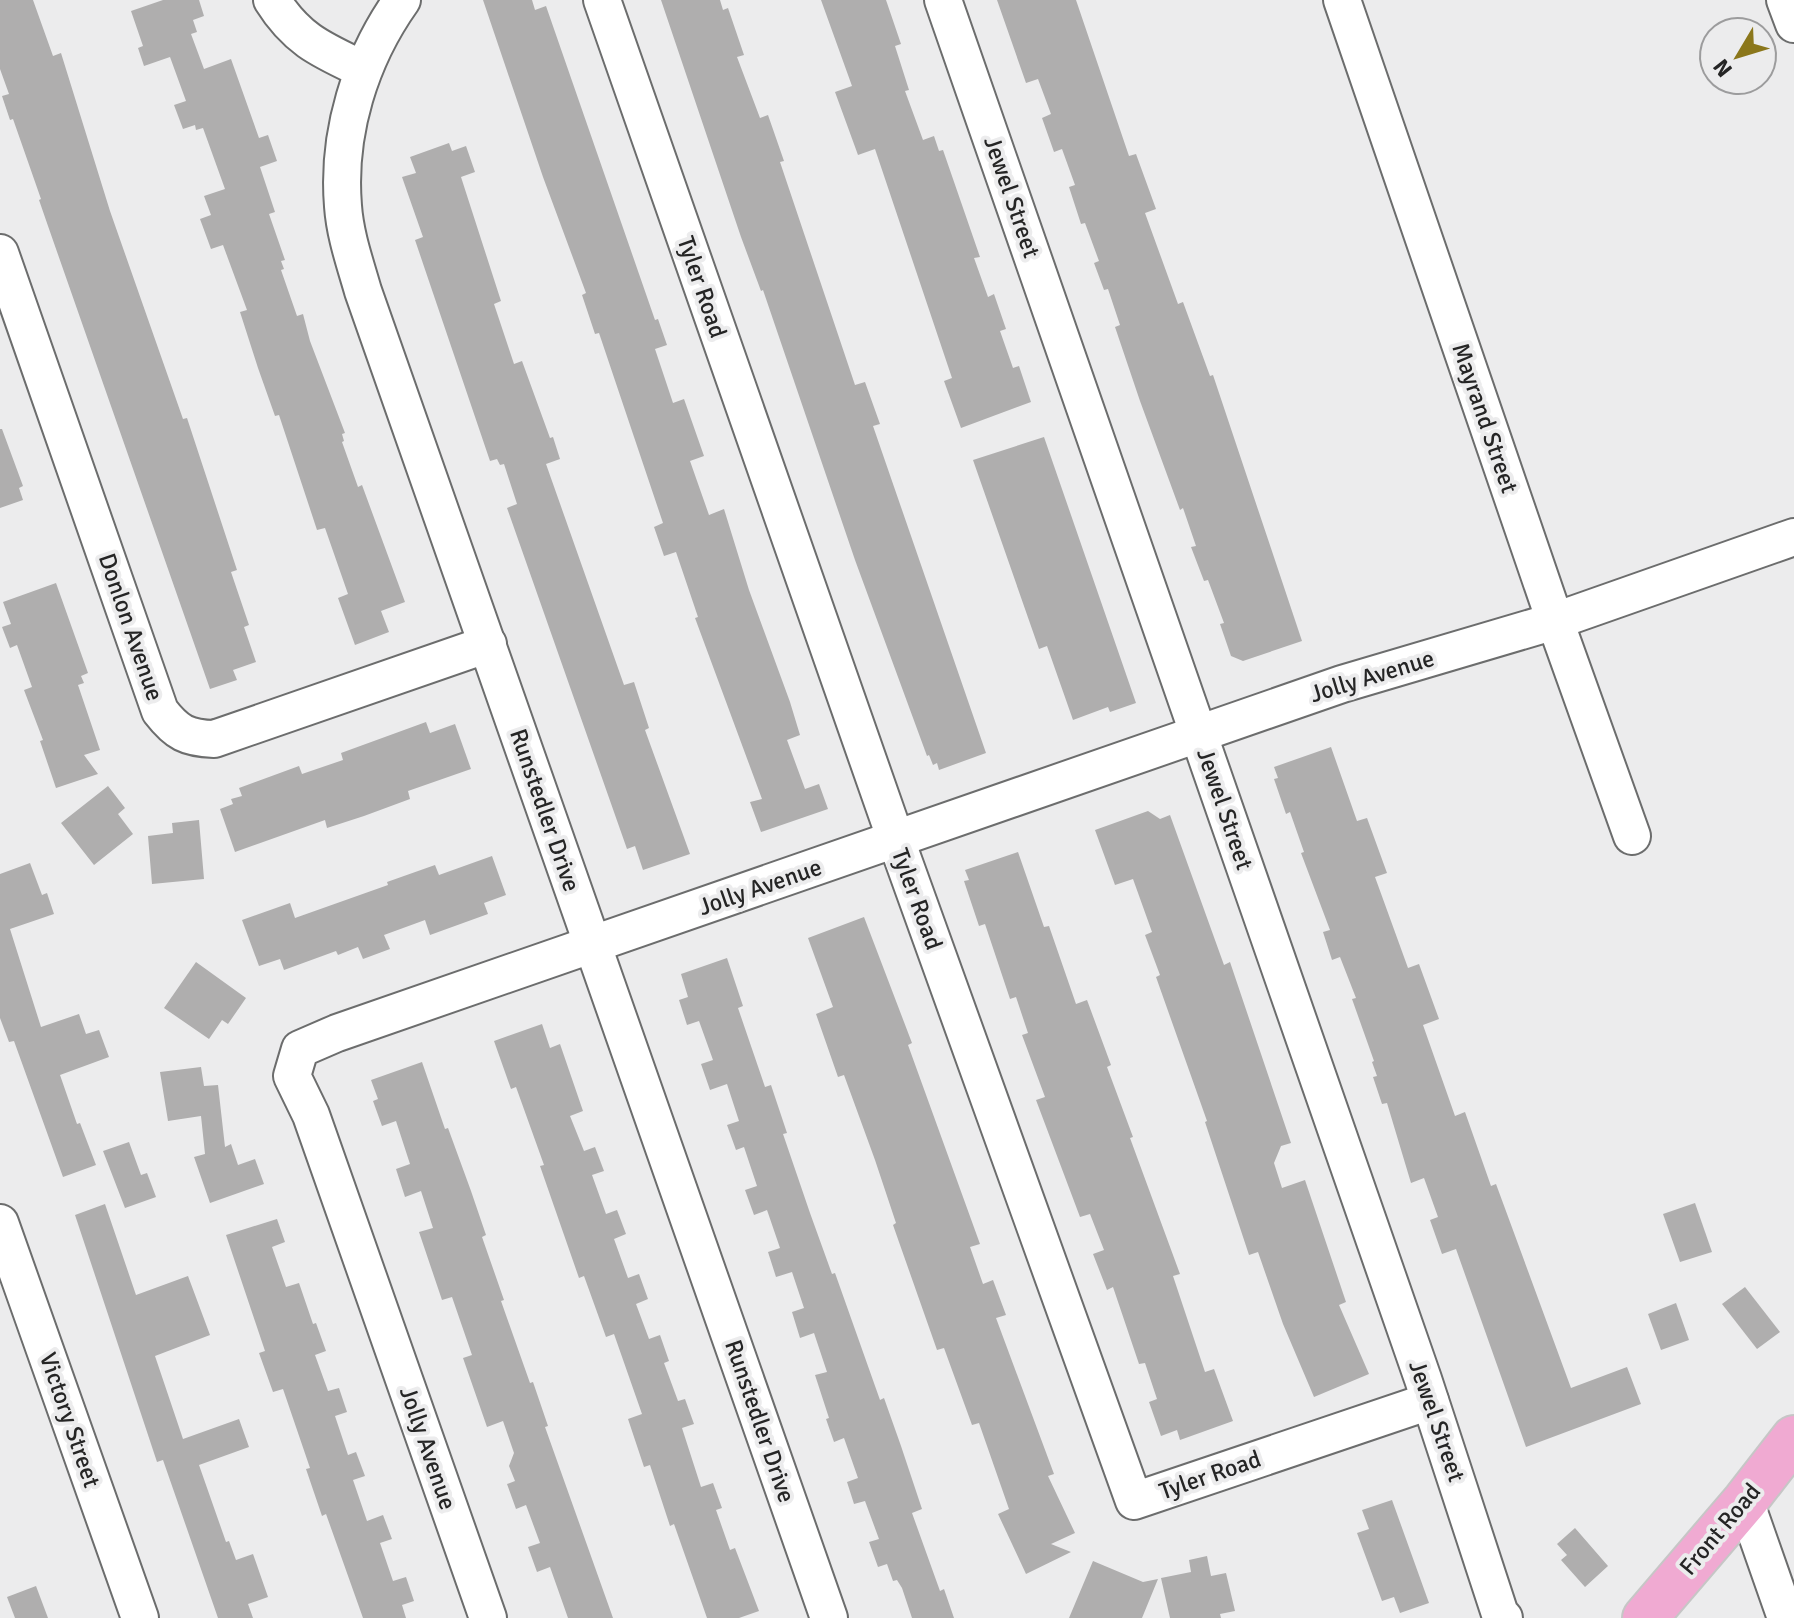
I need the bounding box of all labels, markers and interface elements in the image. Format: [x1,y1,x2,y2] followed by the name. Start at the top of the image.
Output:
[1698,16,1778,96] north arrow
[1707,54,1738,82] text: N
[977,132,1047,262] street label: Jewel Street
[671,232,733,342] street label: Tyler Road
[1445,339,1525,497] street label: Mayrand Street
[92,549,170,705] street label: Donlon Avenue
[1306,643,1438,709] street label: Jolly Avenue
[503,725,587,895] street label: Runstedler Drive
[1190,744,1260,874] street label: Jewel Street
[885,844,949,954] street label: Tyler Road
[694,852,826,922] street label: Jolly Avenue
[718,1336,802,1506] street label: Runstedler Drive
[33,1349,107,1491] street label: Victory Street
[1402,1356,1472,1486] street label: Jewel Street
[393,1382,463,1514] street label: Jolly Avenue
[1155,1444,1265,1506] street label: Tyler Road
[1673,1477,1767,1581] street label: Front Road

